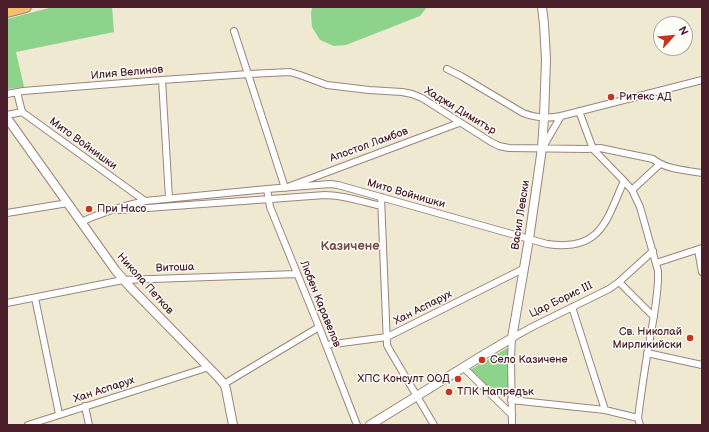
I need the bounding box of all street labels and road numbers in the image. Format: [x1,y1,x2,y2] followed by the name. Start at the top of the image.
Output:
[90,63,164,83] street label: Илия Велинов
[422,84,498,138] street label: Хаджи Димитър
[46,115,120,173] street label: Мито Войнишки
[328,125,410,165] street label: Апостол Ламбов
[365,177,447,211] street label: Мито Войнишки
[509,179,533,251] street label: Васил Левски
[114,251,176,317] street label: Никола Петков
[297,259,343,349] street label: Любен Каравелов
[155,261,195,275] street label: Витоша
[527,279,595,321] street label: Цар Борис III
[392,288,454,328] street label: Хан Аспарух
[72,374,136,406] street label: Хан Аспарух

